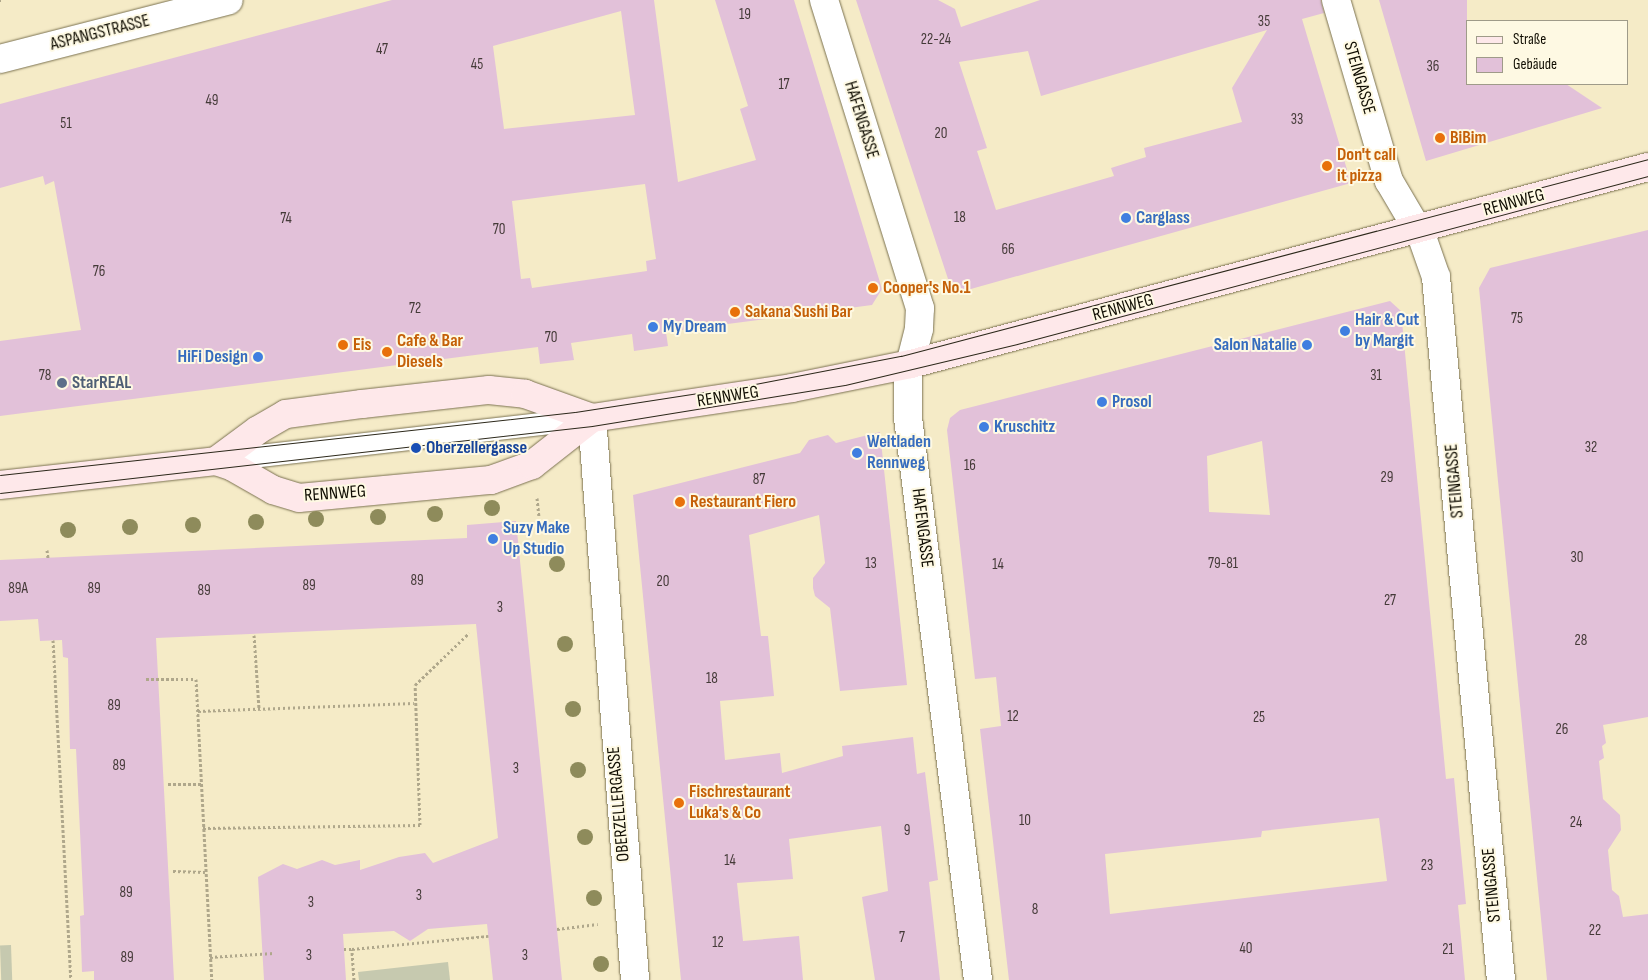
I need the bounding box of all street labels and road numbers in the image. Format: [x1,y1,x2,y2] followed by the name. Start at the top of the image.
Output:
[48,10,152,56] street label: ASPANGSTRASSE
[1338,39,1380,117] street label: STEINGASSE
[839,79,883,161] street label: HAFENGASSE
[1481,185,1547,221] street label: RENNWEG
[1090,290,1156,326] street label: RENNWEG
[696,381,760,413] street label: RENNWEG
[1441,443,1469,519] street label: STEINGASSE
[303,481,367,507] street label: RENNWEG
[906,487,938,569] street label: HAFENGASSE
[603,745,635,863] street label: OBERZELLERGASSE
[1478,847,1506,923] street label: STEINGASSE

